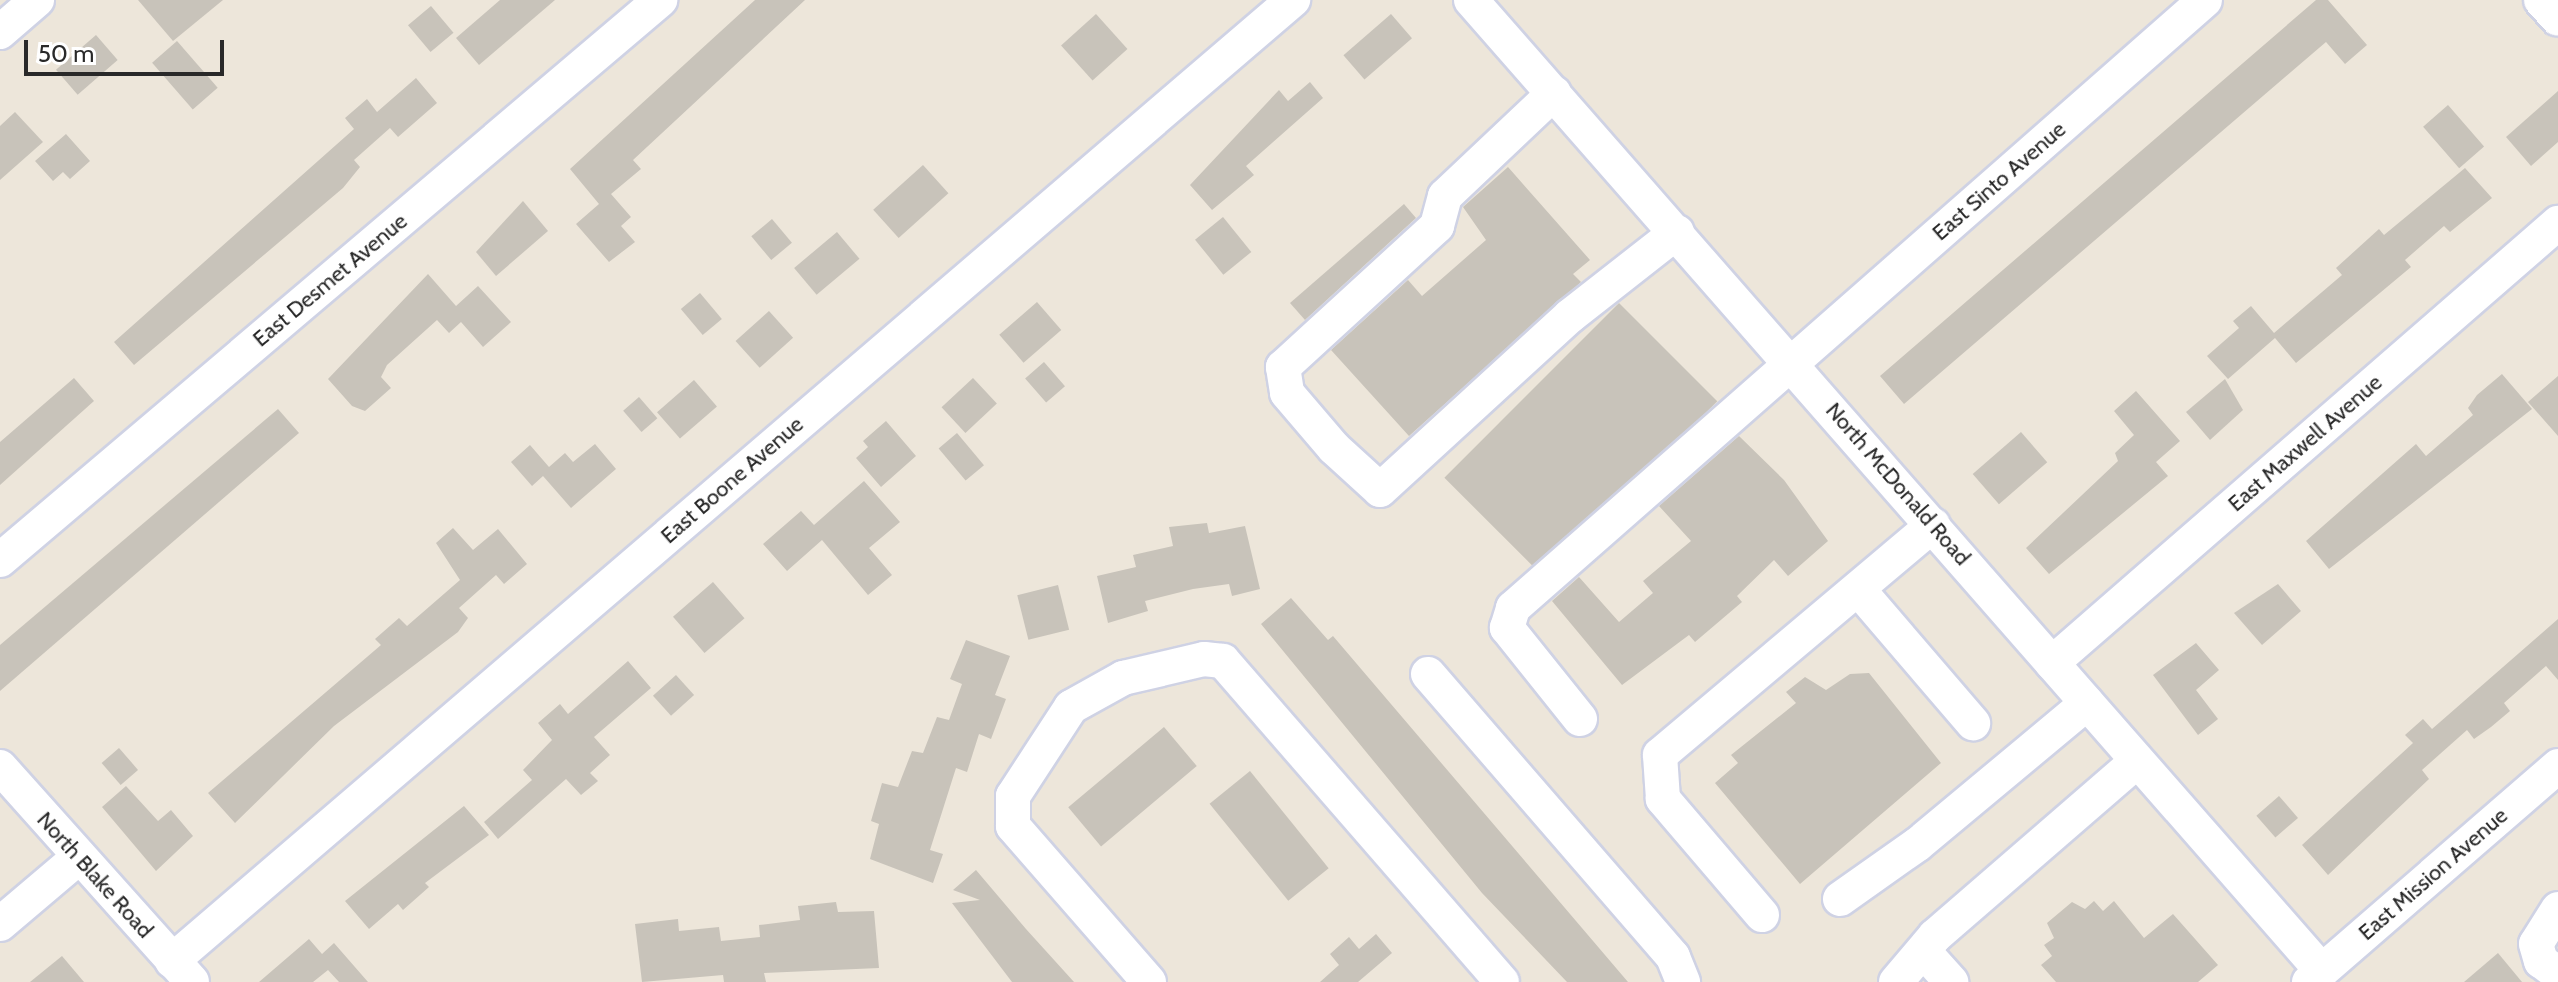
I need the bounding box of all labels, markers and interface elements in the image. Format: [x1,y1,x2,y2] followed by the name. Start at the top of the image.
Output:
[28,24,228,74] scale bar
[38,39,94,68] text: 50 m
[1927,116,2071,246] street label: East Sinto Avenue
[248,208,412,352] street label: East Desmet Avenue
[2223,369,2387,517] street label: East Maxwell Avenue
[1820,397,1976,571] street label: North McDonald Road
[655,411,809,549] street label: East Boone Avenue
[2353,802,2513,946] street label: East Mission Avenue
[31,807,159,943] street label: North Blake Road

